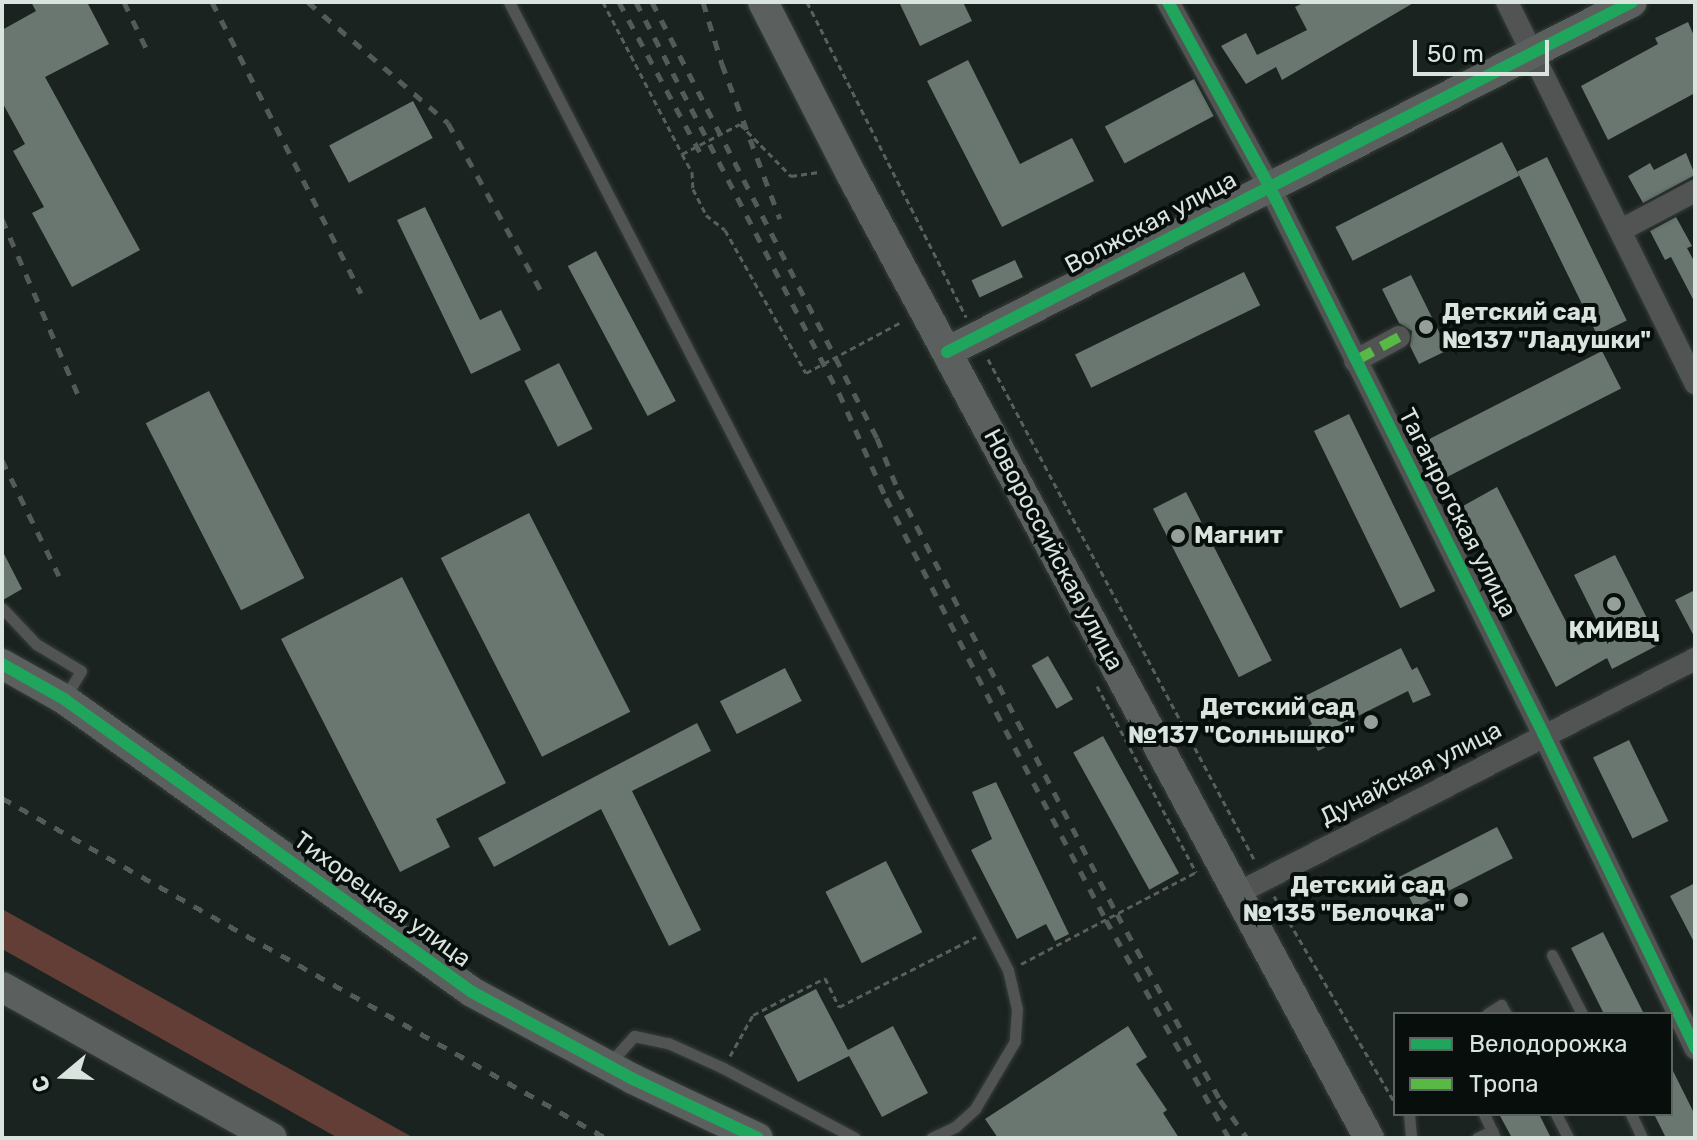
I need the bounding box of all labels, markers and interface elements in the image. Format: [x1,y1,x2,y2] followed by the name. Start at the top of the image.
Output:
[1417,24,1553,74] scale bar
[1427,40,1484,68] text: 50 m
[1060,166,1242,280] street label: Волжская улица
[1442,299,1651,355] place label: Детский сад №137 "Ладушки"
[1417,318,1435,336] marker: Детский сад №137 "Ладушки"
[1392,404,1522,622] street label: Таганрогская улица
[977,424,1129,676] street label: Новороссийская улица
[1194,522,1283,550] place label: Магнит
[1169,527,1187,545] marker: Магнит
[1605,595,1623,613] marker: КМИВЦ
[1568,617,1660,645] place label: КМИВЦ
[1128,694,1355,750] place label: Детский сад №137 "Солнышко"
[1362,713,1380,731] marker: Детский сад №137 "Солнышко"
[1315,716,1507,832] street label: Дунайская улица
[288,826,476,974] street label: Тихорецкая улица
[1243,872,1445,928] place label: Детский сад №135 "Белочка"
[1452,891,1470,909] marker: Детский сад №135 "Белочка"
[1393,1012,1673,1116] legend
[1469,1030,1628,1058] text: Велодорожка
[24,1036,104,1116] north arrow
[1469,1070,1538,1098] text: Тропа
[26,1072,56,1096] text: С

